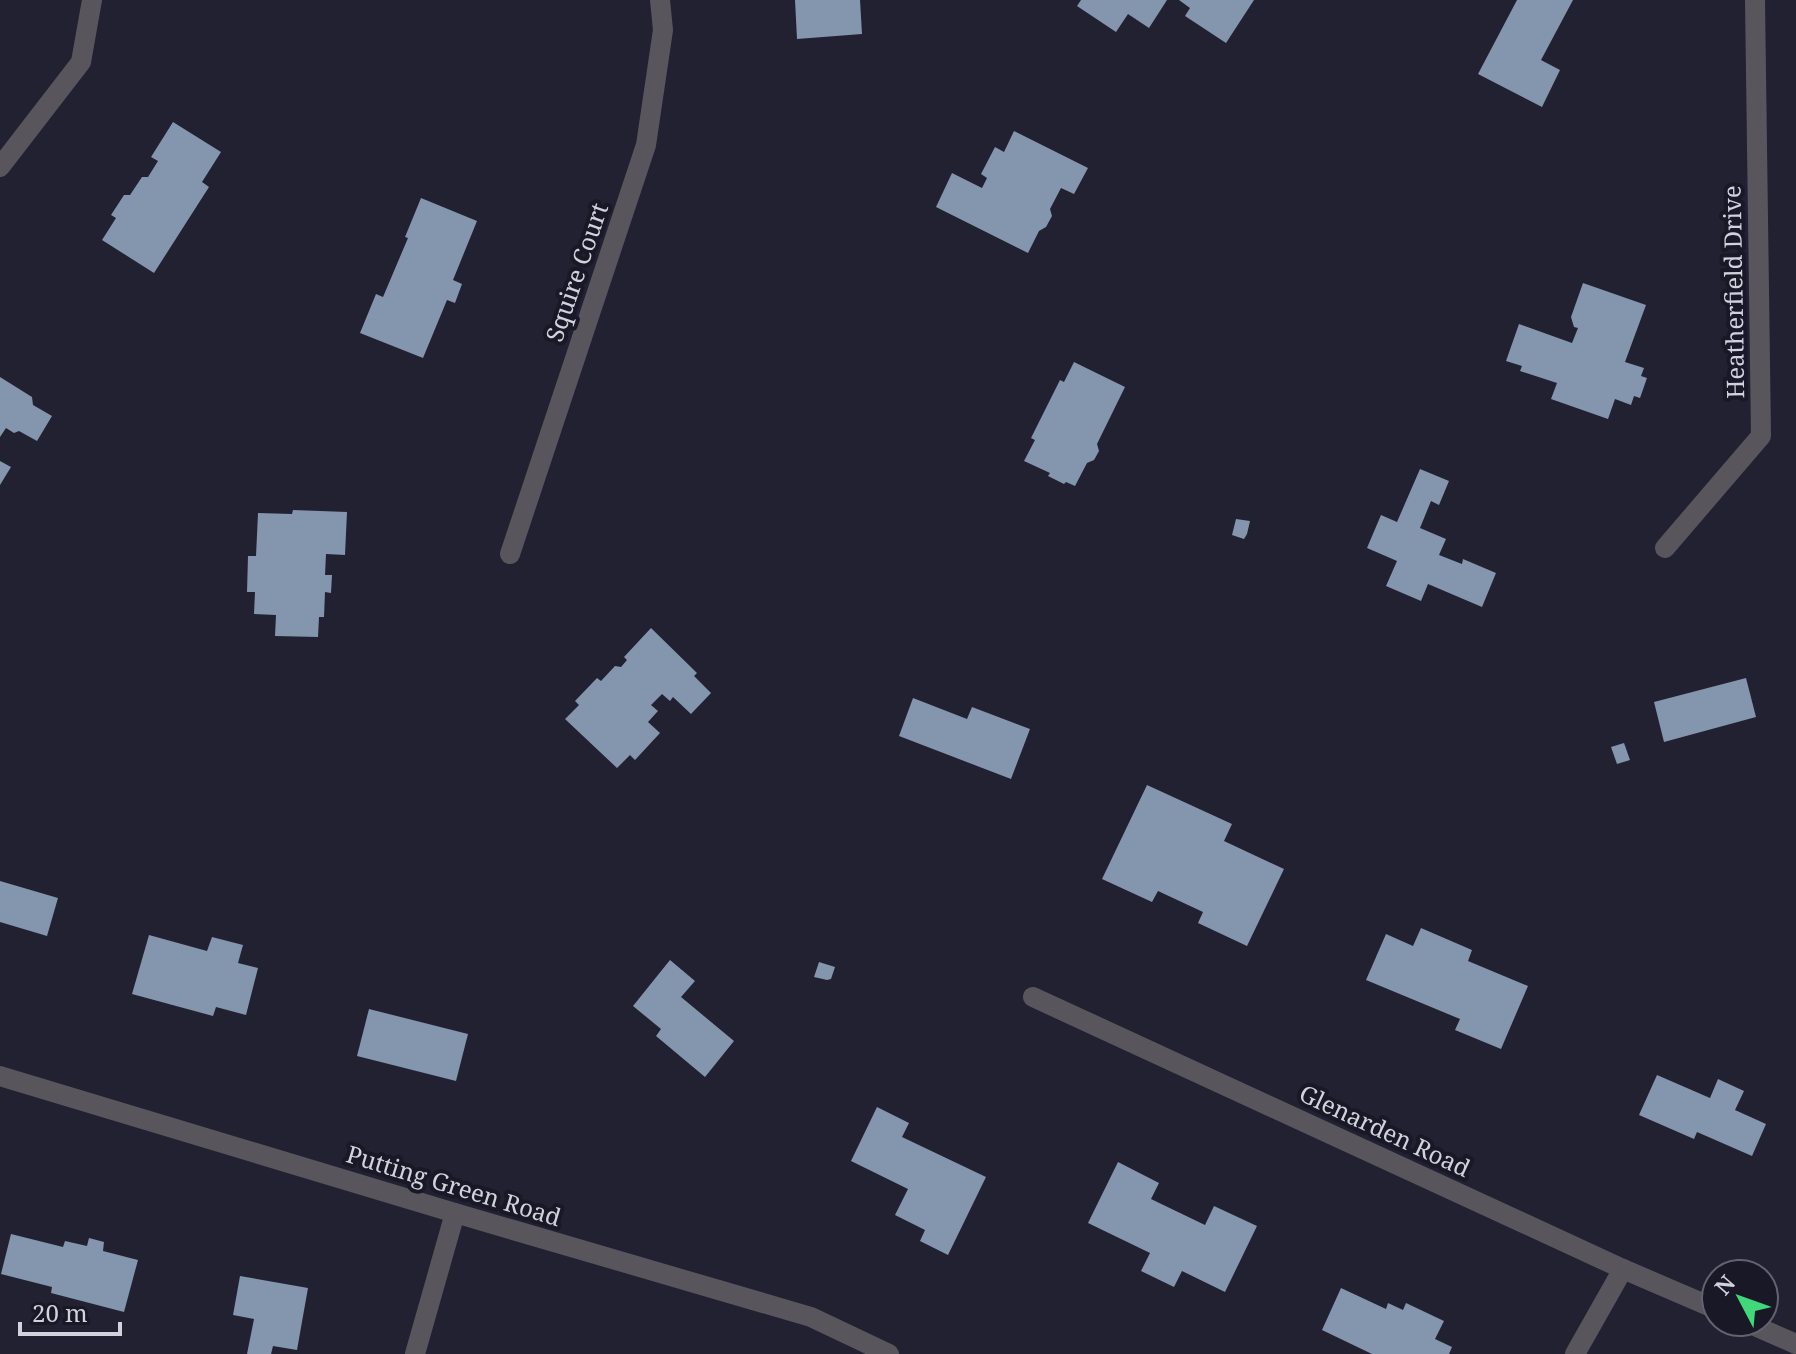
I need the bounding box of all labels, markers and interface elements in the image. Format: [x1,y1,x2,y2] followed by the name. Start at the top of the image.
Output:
[1715,185,1751,399] street label: Heatherfield Drive
[537,198,615,346] street label: Squire Court
[1294,1076,1476,1184] street label: Glenarden Road
[343,1137,566,1233] street label: Putting Green Road
[1700,1258,1780,1338] north arrow
[1707,1268,1741,1301] text: N
[20,1286,120,1336] scale bar
[32,1296,88,1329] text: 20 m

